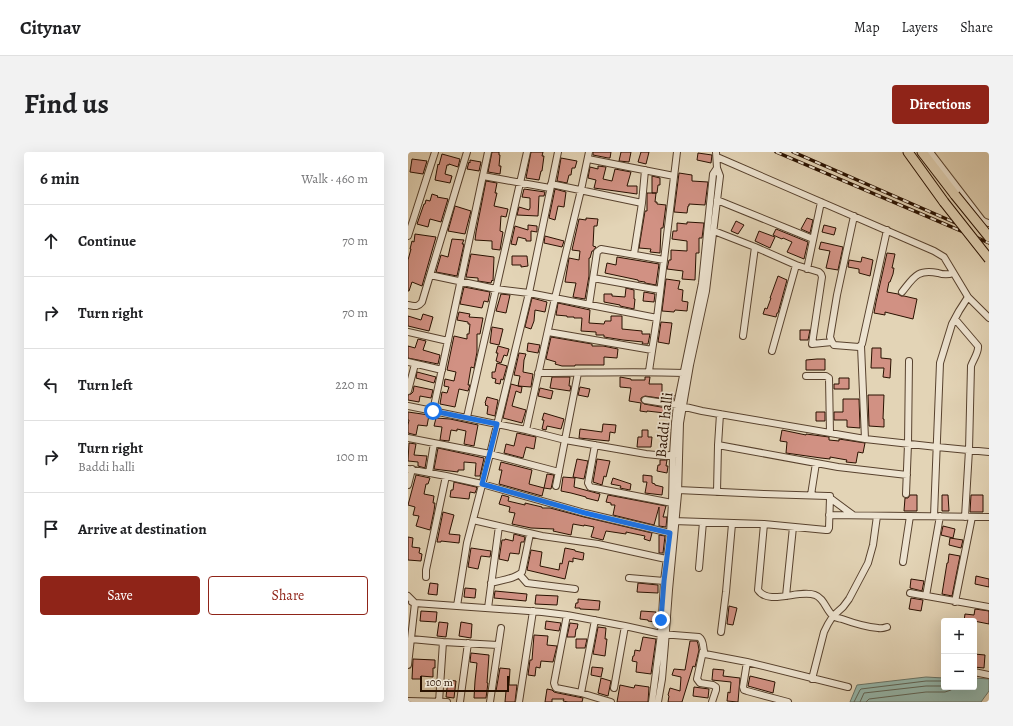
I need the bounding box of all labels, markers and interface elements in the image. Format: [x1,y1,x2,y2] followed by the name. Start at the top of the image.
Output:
[20,15,81,41] text: Citynav
[854,18,880,37] text: Map
[902,18,938,37] text: Layers
[960,18,993,37] text: Share
[24,85,109,123] text: Find us
[892,85,989,124] button: Directions
[40,167,80,190] text: 6 min
[301,170,368,187] text: Walk · 460 m
[40,230,62,252] icon: ahead
[78,231,136,251] text: Continue
[342,232,368,249] text: 70 m
[40,302,62,324] icon: right
[78,303,143,323] text: Turn right
[342,304,368,321] text: 70 m
[40,374,62,396] icon: left
[78,375,133,395] text: Turn left
[335,376,368,393] text: 220 m
[651,391,677,459] street label: Baddi halli
[424,402,442,420] route start
[78,438,143,458] text: Turn right
[40,446,62,468] icon: right
[336,448,368,465] text: 100 m
[78,458,135,475] text: Baddi halli
[40,518,62,540] icon: arrive
[78,519,207,539] text: Arrive at destination
[40,576,200,615] button: Save
[208,576,368,615] button: Share
[652,611,670,629] route end
[941,618,977,690] map controls
[941,618,977,654] button: +
[941,654,977,690] button: −
[420,674,509,693] scale bar
[426,675,453,690] text: 100 m

